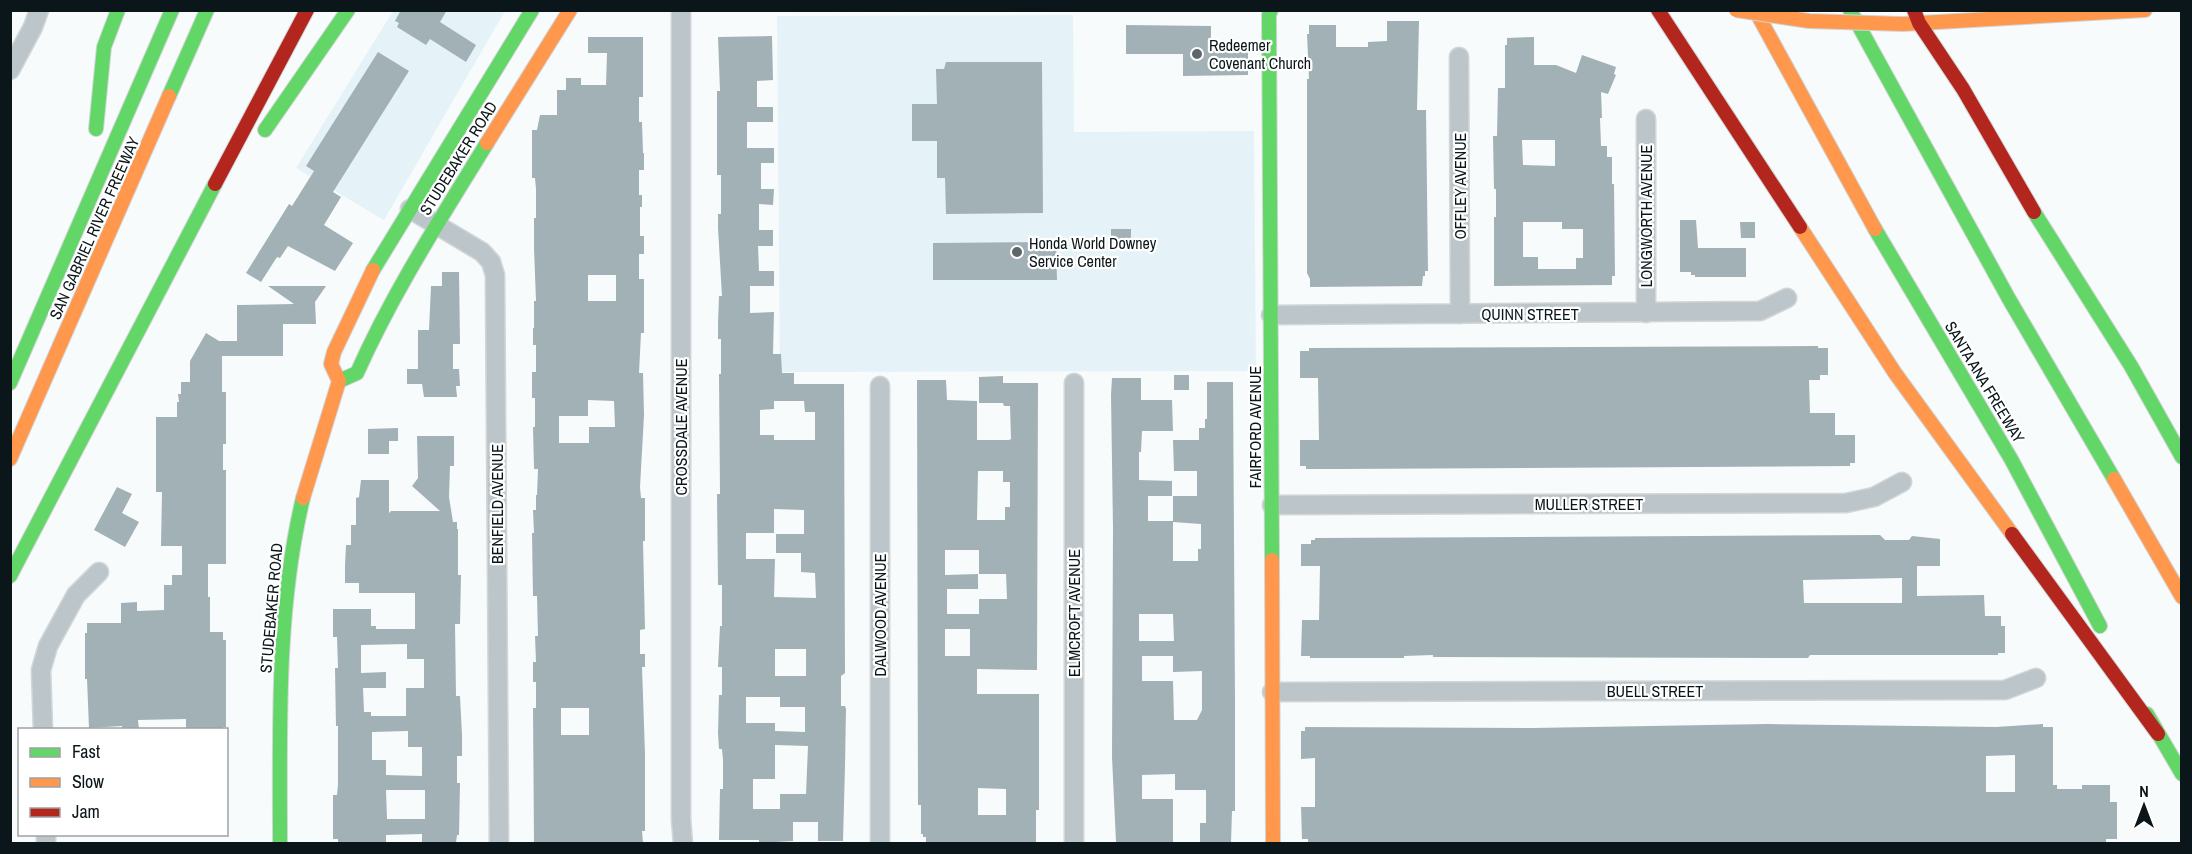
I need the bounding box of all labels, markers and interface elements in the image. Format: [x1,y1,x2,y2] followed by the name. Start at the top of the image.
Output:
[1209,34,1311,74] place label: Redeemer Covenant Church
[1190,47,1204,61] marker: Redeemer Covenant Church
[414,97,502,219] street label: STUDEBAKER ROAD
[44,133,144,323] street label: SAN GABRIEL RIVER FREEWAY
[1449,133,1471,239] street label: OFFLEY AVENUE
[1635,145,1657,287] street label: LONGWORTH AVENUE
[1029,232,1157,272] place label: Honda World Downey Service Center
[1010,245,1024,259] marker: Honda World Downey Service Center
[1481,303,1579,325] street label: QUINN STREET
[1940,317,2030,447] street label: SANTA ANA FREEWAY
[670,359,692,495] street label: CROSSDALE AVENUE
[1244,366,1266,488] street label: FAIRFORD AVENUE
[486,444,508,564] street label: BENFIELD AVENUE
[1535,493,1643,515] street label: MULLER STREET
[254,542,288,674] street label: STUDEBAKER ROAD
[1063,549,1085,677] street label: ELMCROFT AVENUE
[869,554,891,676] street label: DALWOOD AVENUE
[1607,680,1703,702] street label: BUELL STREET
[18,728,228,836] legend
[72,739,100,764] text: Fast
[72,769,104,794] text: Slow
[2114,776,2174,836] north arrow
[2139,780,2149,802] text: N
[72,799,100,824] text: Jam

